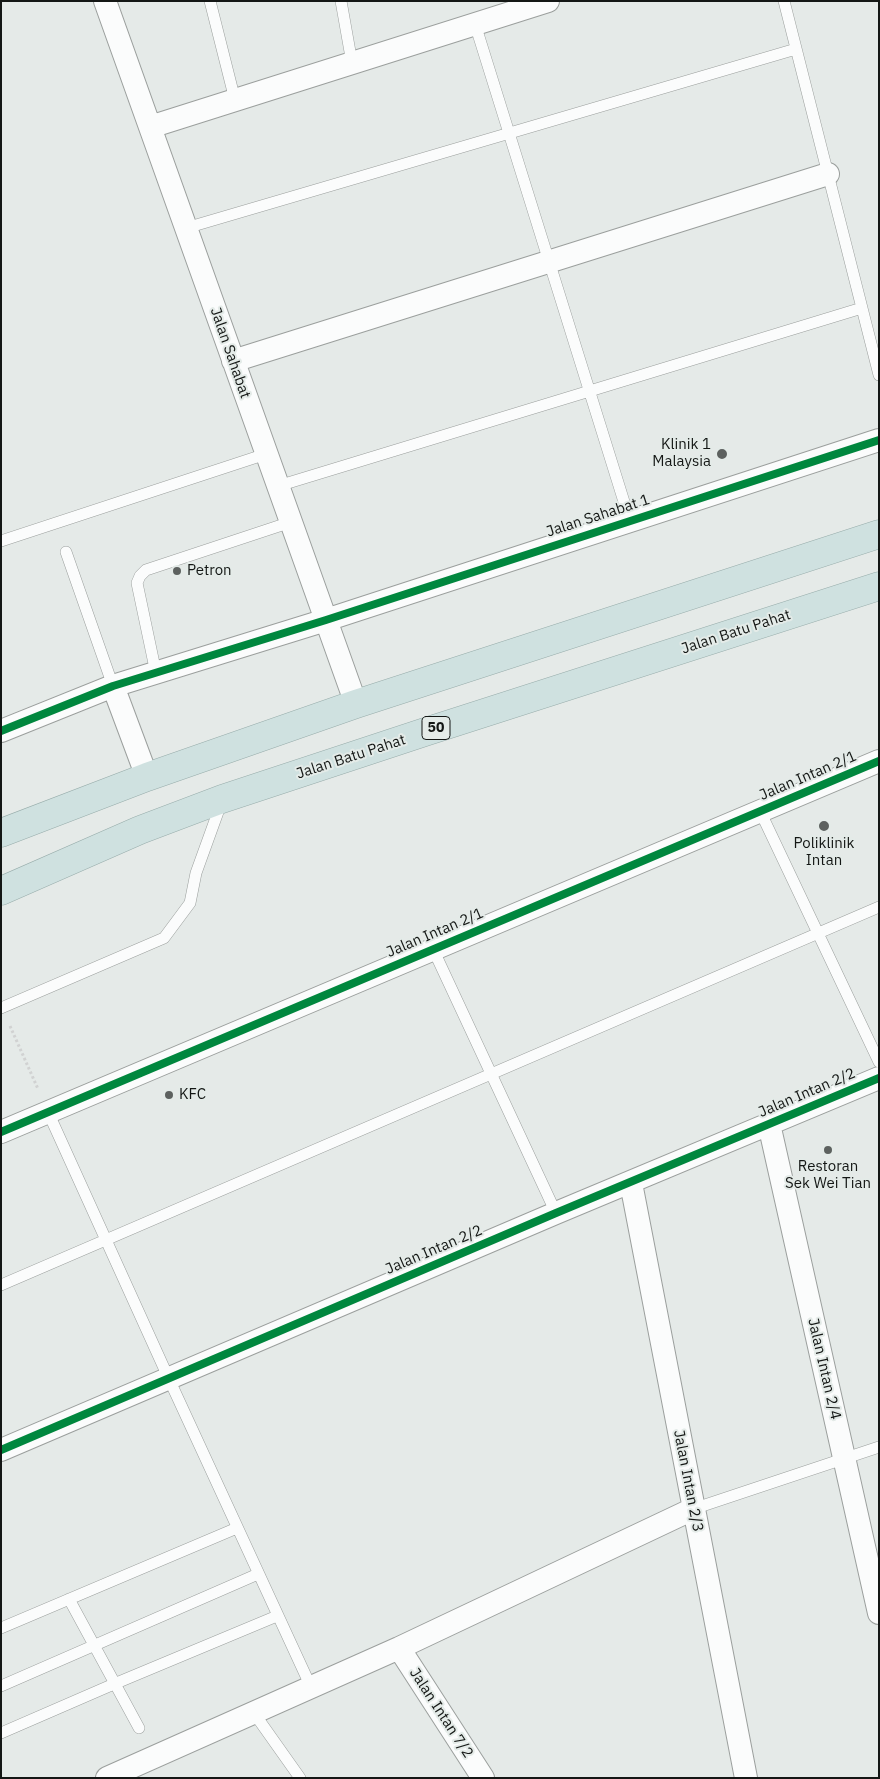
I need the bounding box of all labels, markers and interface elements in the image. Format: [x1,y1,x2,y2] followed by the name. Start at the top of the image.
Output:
[206,305,254,401] street label: Jalan Sahabat
[652,436,711,471] place label: Klinik 1 Malaysia
[715,447,729,461] marker: Klinik 1 Malaysia
[544,491,652,541] street label: Jalan Sahabat 1
[187,562,232,580] place label: Petron
[171,565,183,577] marker: Petron
[679,606,793,658] street label: Jalan Batu Pahat
[422,716,450,740] road number: 50
[294,731,408,783] street label: Jalan Batu Pahat
[757,748,859,804] street label: Jalan Intan 2/1
[817,819,831,833] marker: Poliklinik Intan
[794,835,854,870] place label: Poliklinik Intan
[384,905,486,961] street label: Jalan Intan 2/1
[756,1065,858,1121] street label: Jalan Intan 2/2
[179,1086,206,1104] place label: KFC
[163,1089,175,1101] marker: KFC
[822,1144,834,1156] marker: Restoran Sek Wei Tian
[785,1158,871,1193] place label: Restoran Sek Wei Tian
[383,1222,485,1278] street label: Jalan Intan 2/2
[804,1317,844,1421] street label: Jalan Intan 2/4
[669,1429,707,1533] street label: Jalan Intan 2/3
[405,1665,477,1761] street label: Jalan Intan 7/2

